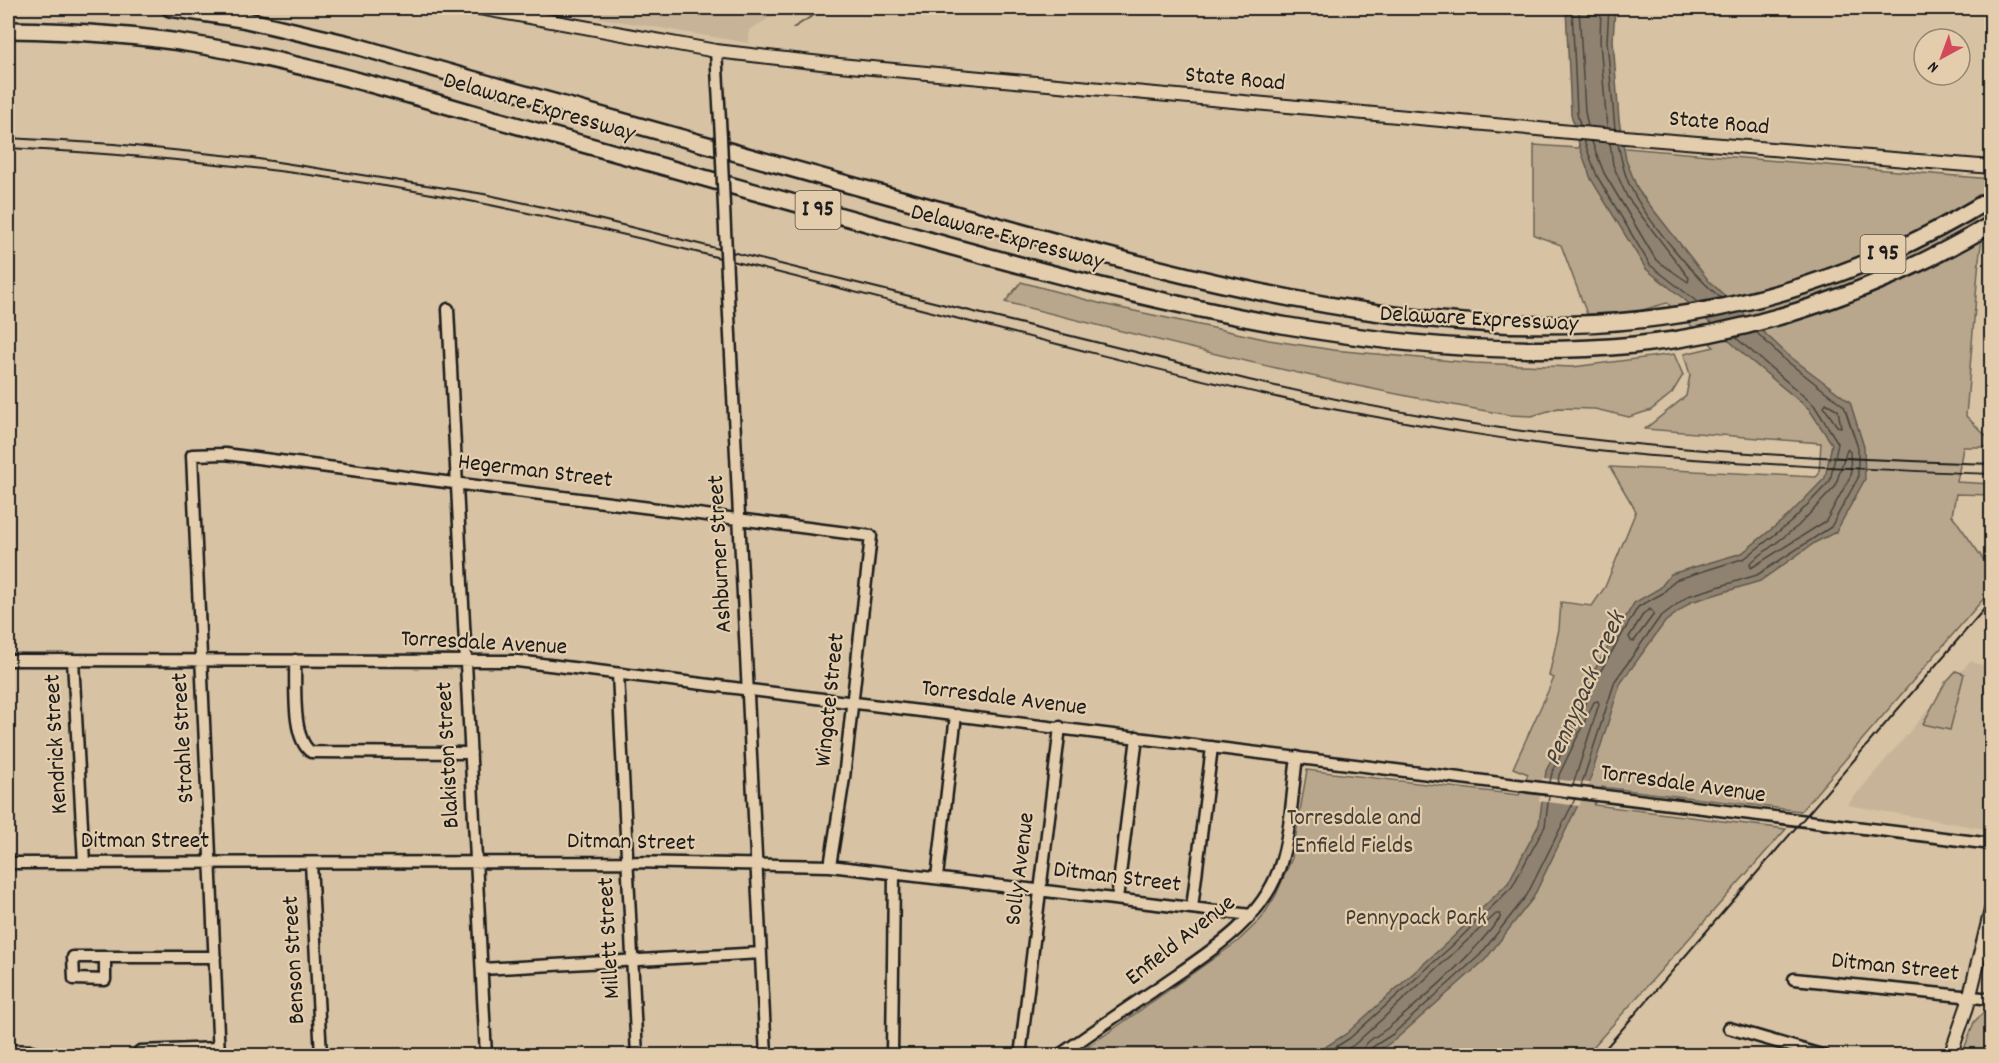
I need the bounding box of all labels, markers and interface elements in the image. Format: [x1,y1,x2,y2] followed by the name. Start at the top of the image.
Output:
[1912,27,1972,87] north arrow
[1923,55,1944,78] text: N
[1183,59,1287,101] street label: State Road
[439,64,640,152] street label: Delaware Expressway
[1667,103,1771,145] street label: State Road
[796,191,840,229] road number: I 95
[907,196,1109,280] street label: Delaware Expressway
[1860,235,1906,273] road number: I 95
[1379,298,1580,342] street label: Delaware Expressway
[456,446,614,498] street label: Hegerman Street
[700,474,742,634] street label: Ashburner Street
[1536,604,1637,772] water label: Pennypack Creek
[400,623,568,665] street label: Torresdale Avenue
[807,631,855,769] street label: Wingate Street
[164,672,204,804] street label: Strahle Street
[919,672,1089,726] street label: Torresdale Avenue
[36,673,78,815] street label: Kendrick Street
[428,681,470,829] street label: Blakiston Street
[1598,757,1768,813] street label: Torresdale Avenue
[1287,802,1421,864] park label: Torresdale and Enfield Fields
[997,811,1045,927] street label: Solly Avenue
[81,825,209,859] street label: Ditman Street
[567,825,696,861] street label: Ditman Street
[1051,853,1183,903] street label: Ditman Street
[590,876,630,1000] street label: Millett Street
[1119,887,1243,995] street label: Enfield Avenue
[275,895,315,1025] street label: Benson Street
[1345,902,1487,936] park label: Pennypack Park
[1829,944,1961,992] street label: Ditman Street

